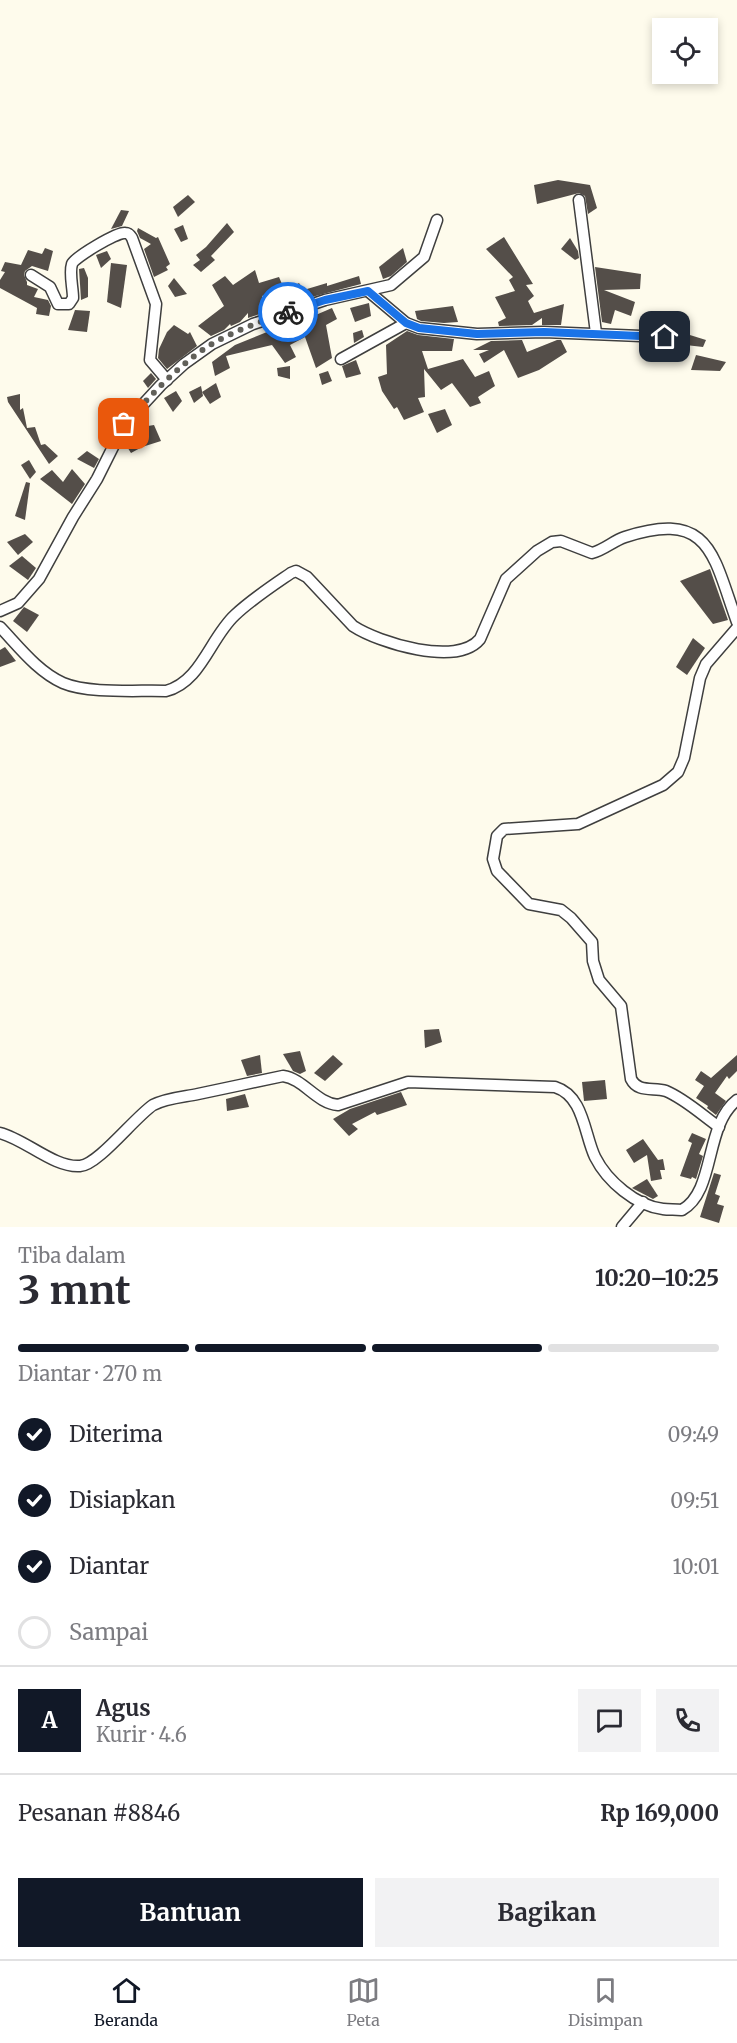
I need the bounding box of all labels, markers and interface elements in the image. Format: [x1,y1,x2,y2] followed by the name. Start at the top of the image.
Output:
[652,18,718,84] map controls
[652,18,718,84] button: locate
[258,282,318,342] courier
[272,296,305,329] icon: bike
[639,311,690,362] pin
[648,320,681,353] icon: home
[98,398,149,449] pin
[107,407,140,440] icon: bag
[18,1243,126,1268] text: Tiba dalam
[595,1264,719,1292] text: 10:20–10:25
[18,1266,131,1315] text: 3 mnt
[18,1361,162,1386] text: Diantar · 270 m
[18,1418,51,1451] icon: check
[69,1420,163,1448] text: Diterima
[667,1422,719,1447] text: 09:49
[18,1484,51,1517] icon: check
[69,1486,175,1514] text: Disiapkan
[670,1488,719,1513] text: 09:51
[18,1550,51,1583] icon: check
[69,1552,149,1580] text: Diantar
[673,1554,719,1579] text: 10:01
[69,1618,148,1646] text: Sampai
[578,1689,641,1752] button: chat
[656,1689,719,1752] button: phone
[96,1694,151,1722] text: Agus
[42,1706,57,1734] text: A
[96,1722,187,1747] text: Kurir · 4.6
[18,1799,180,1827] text: Pesanan #8846
[600,1799,719,1827] text: Rp 169,000
[18,1878,363,1947] button: Bantuan
[375,1878,719,1947] button: Bagikan
[94,1974,158,2030] tab: Beranda
[346,1974,380,2030] tab: Peta
[568,1974,643,2030] tab: Disimpan

